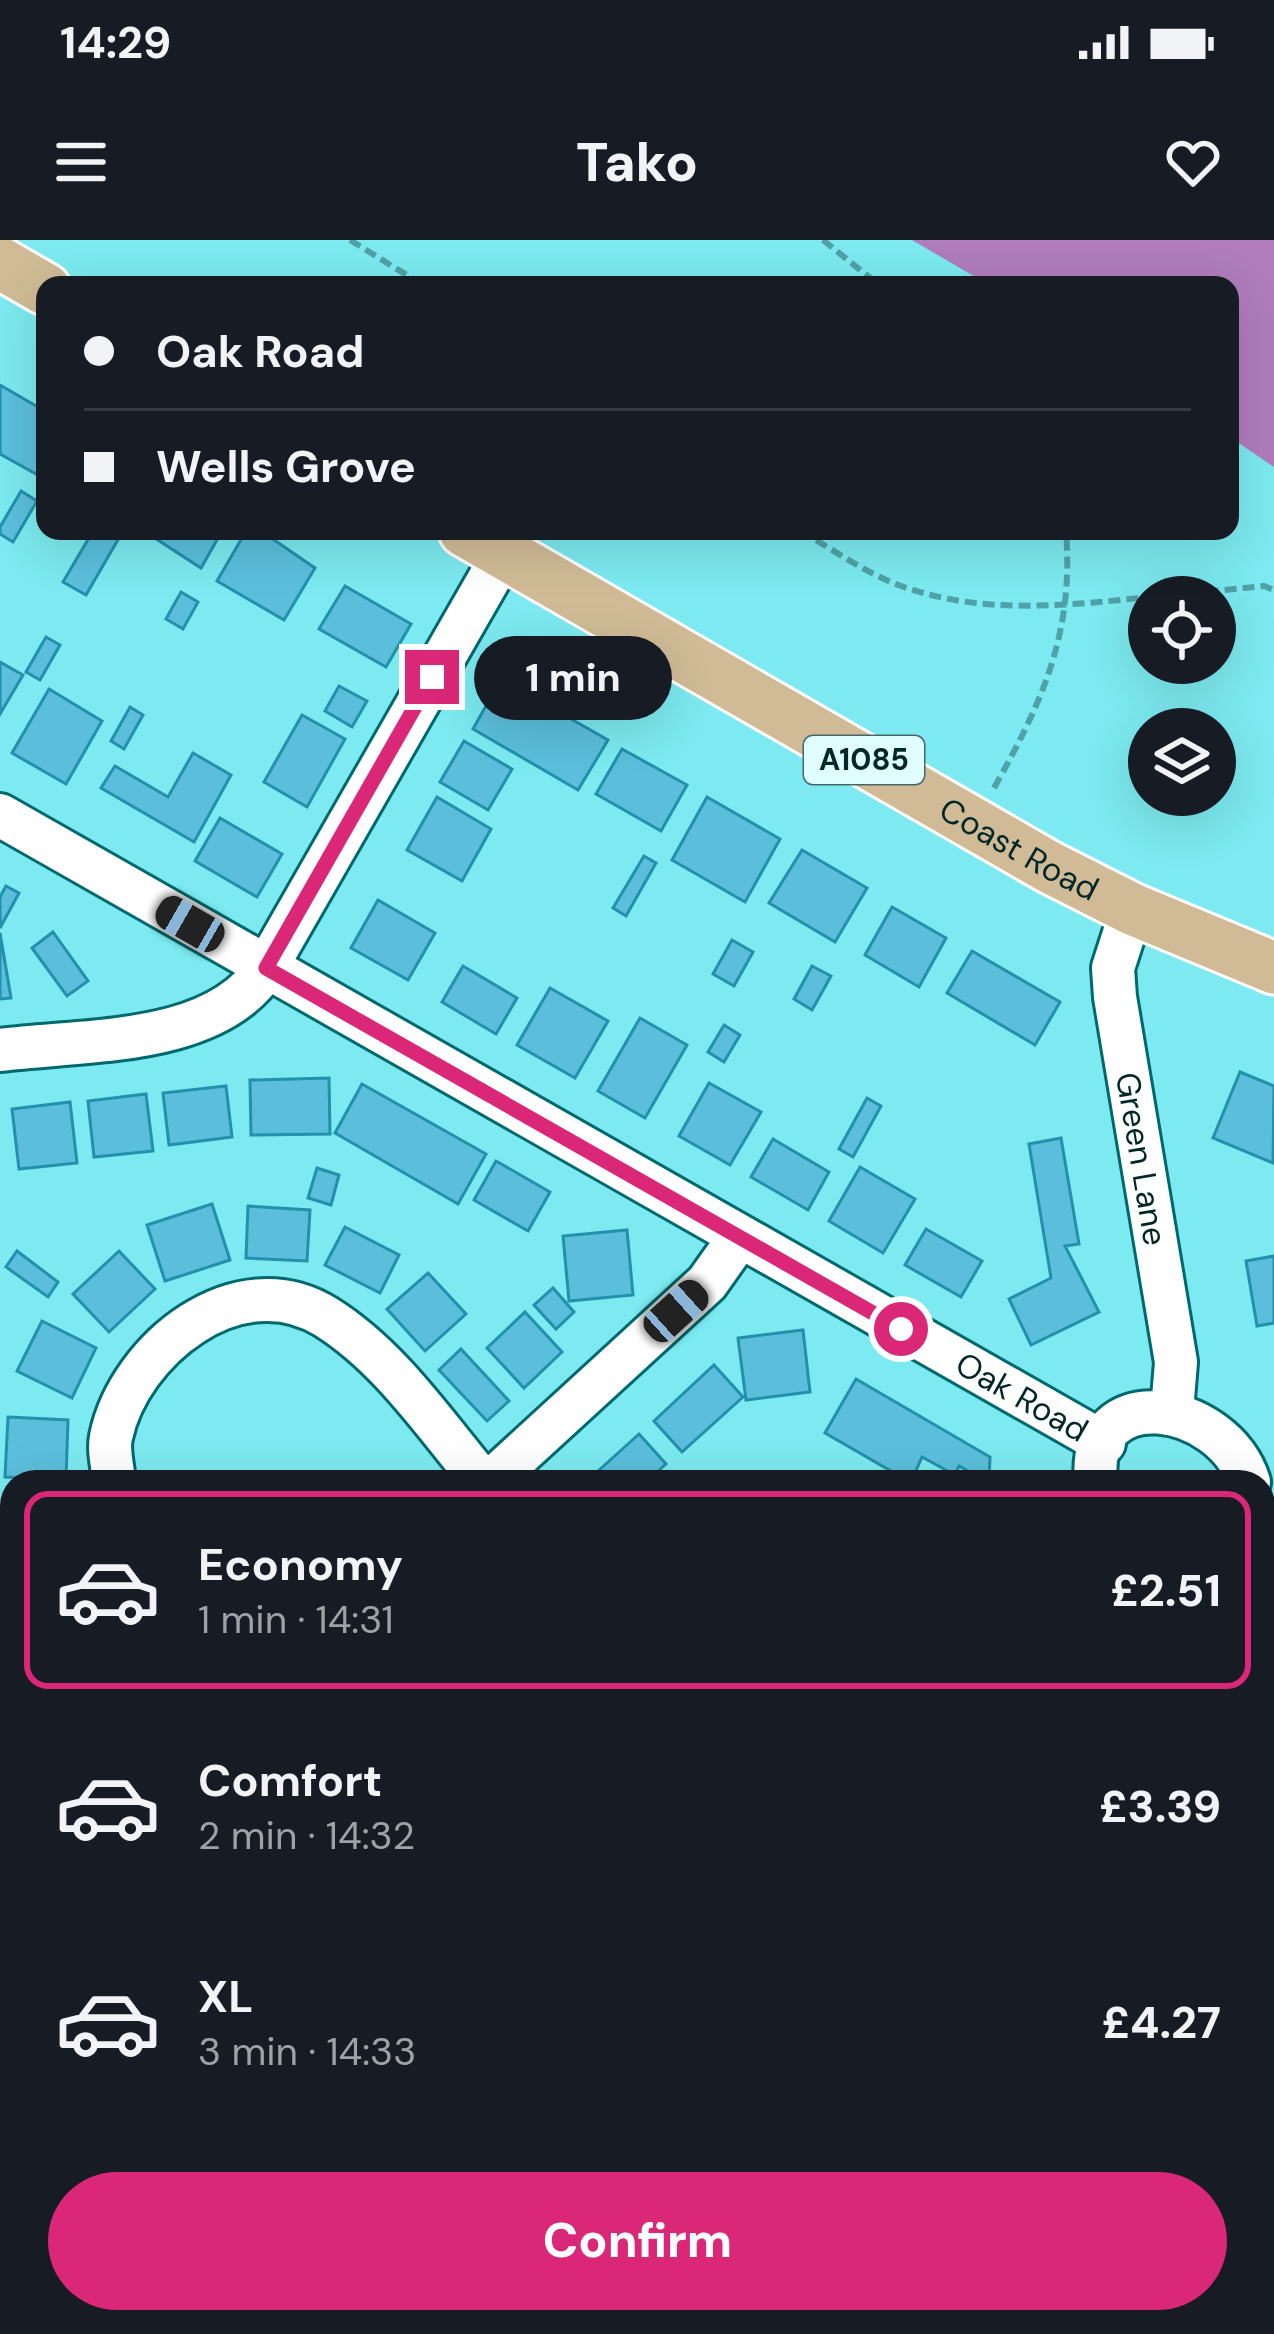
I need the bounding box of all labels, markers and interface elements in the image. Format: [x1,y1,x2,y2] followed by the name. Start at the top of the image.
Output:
[60,13,171,72] text: 14:29
[576,127,698,198] text: Tako
[48,129,114,195] icon: menu
[1160,129,1226,195] icon: heart
[156,322,365,381] text: Oak Road
[156,437,416,496] text: Wells Grove
[1128,576,1236,816] map controls
[1128,576,1236,684] button: locate
[474,635,672,719] callout: 1 min
[405,650,459,704] route end
[525,652,621,703] text: 1 min
[1128,708,1236,816] button: layers
[804,736,924,784] road number: A1085
[932,788,1106,911] street label: Coast Road
[150,890,230,958] car
[1106,1069,1177,1249] street label: Green Lane
[637,1274,715,1348] car
[874,1302,928,1356] route start
[948,1342,1096,1452] street label: Oak Road
[198,1535,403,1594] text: Economy
[54,1536,162,1644] icon: car
[1110,1561,1221,1620] text: £2.51
[198,1594,394,1645] text: 1 min · 14:31
[198,1751,382,1810] text: Comfort
[54,1752,162,1860] icon: car
[1099,1777,1221,1836] text: £3.39
[198,1810,415,1861] text: 2 min · 14:32
[198,1967,253,2026] text: XL
[54,1968,162,2076] icon: car
[1102,1993,1221,2052] text: £4.27
[198,2026,416,2077] text: 3 min · 14:33
[48,2172,1227,2310] button: Confirm

